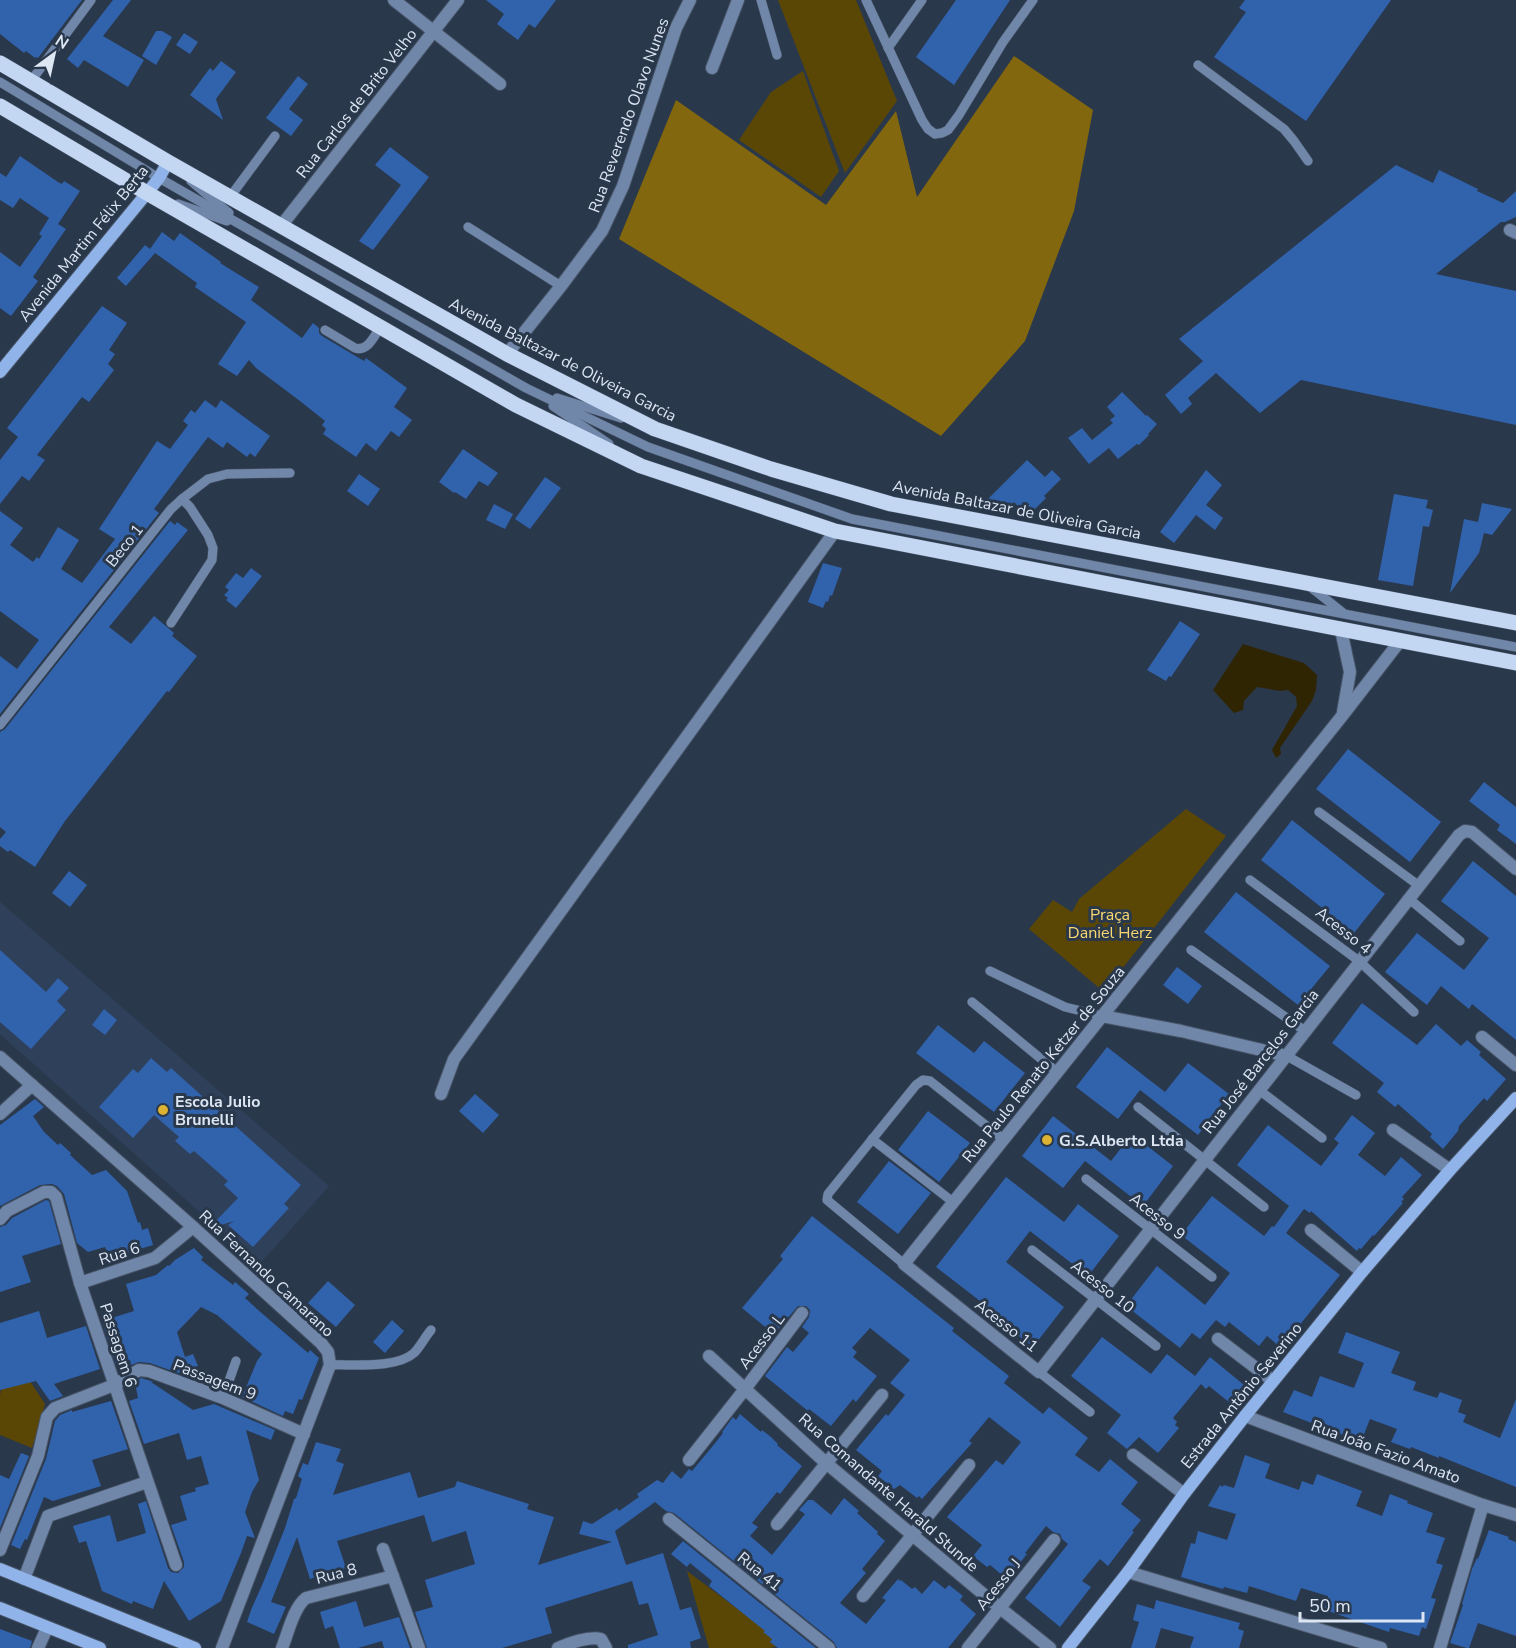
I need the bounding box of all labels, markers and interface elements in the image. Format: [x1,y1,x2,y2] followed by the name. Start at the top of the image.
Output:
[583,15,675,216] street label: Rua Reverendo Olavo Nunes
[24,24,84,84] north arrow
[291,24,422,183] street label: Rua Carlos de Brito Velho
[51,30,73,55] text: N
[14,161,154,327] street label: Avenida Martim Félix Berta
[445,293,680,427] street label: Avenida Baltazar de Oliveira Garcia
[891,475,1143,545] street label: Avenida Baltazar de Oliveira Garcia
[101,519,149,572] street label: Beco 1
[1311,902,1376,960] street label: Acesso 4
[1068,904,1152,944] park label: Praça Daniel Herz
[957,962,1130,1168] street label: Rua Paulo Renato Ketzer de Souza
[1197,985,1324,1139] street label: Rua José Barcelos Garcia
[175,1091,260,1131] place label: Escola Julio Brunelli
[156,1103,170,1117] marker: Escola Julio Brunelli
[1059,1130,1184,1152] place label: G.S.Alberto Ltda
[1040,1133,1054,1147] marker: G.S.Alberto Ltda
[1125,1188,1190,1246] street label: Acesso 9
[194,1205,339,1342] street label: Rua Fernando Camarano
[96,1237,143,1271] street label: Rua 6
[1066,1255,1139,1319] street label: Acesso 10
[970,1294,1043,1358] street label: Acesso 11
[94,1300,142,1390] street label: Passagem 6
[734,1309,790,1374] street label: Acesso L
[1176,1318,1308,1473] street label: Estrada Antônio Severino
[170,1354,259,1406] street label: Passagem 9
[794,1408,983,1577] street label: Rua Comandante Harald Stunde
[1308,1415,1463,1489] street label: Rua João Fazio Amato
[732,1547,786,1597] street label: Rua 41
[971,1554,1027,1615] street label: Acesso J
[313,1558,359,1590] street label: Rua 8
[1300,1585,1423,1623] scale bar
[1309,1594,1351,1618] text: 50 m

